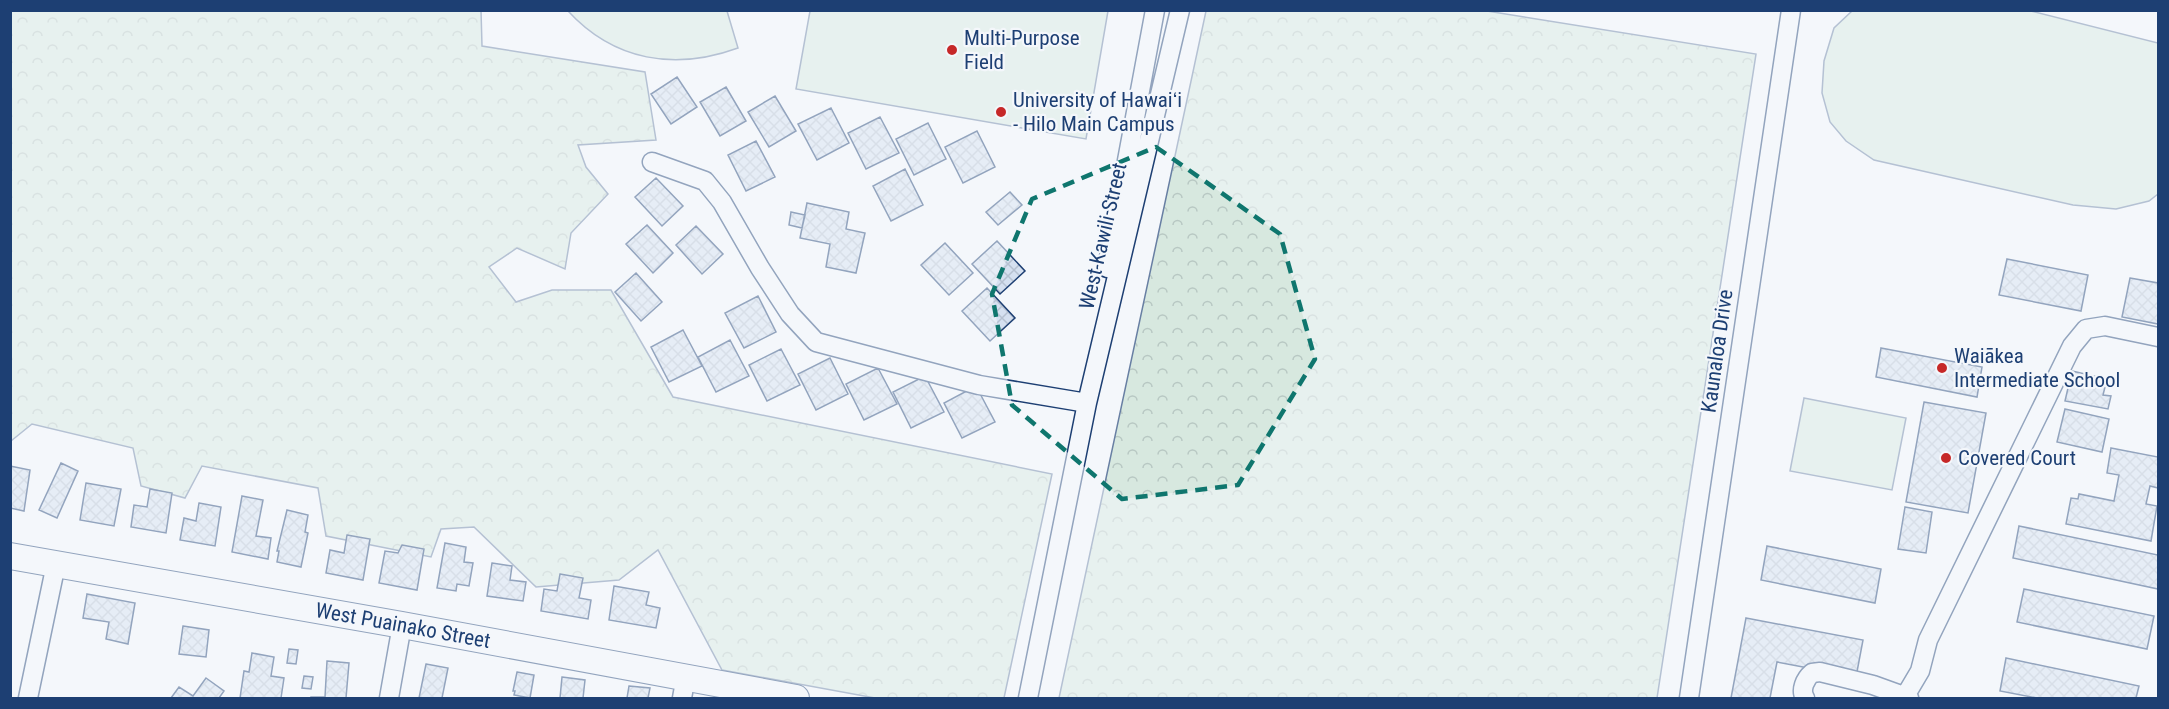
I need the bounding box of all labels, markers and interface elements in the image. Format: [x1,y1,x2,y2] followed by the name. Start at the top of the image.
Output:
[964,26,1080,74] place label: Multi-Purpose Field
[945,43,959,57] marker: Multi-Purpose Field
[1013,88,1182,136] place label: University of Hawaiʻi - Hilo Main Campus
[994,105,1008,119] marker: University of Hawaiʻi - Hilo Main Campus
[1074,160,1132,312] street label: West Kawili Street
[1696,288,1738,414] street label: Kaunaloa Drive
[1954,344,2120,392] place label: Waiākea Intermediate School
[1935,361,1949,375] marker: Waiākea Intermediate School
[1958,446,2076,470] place label: Covered Court
[1939,451,1953,465] marker: Covered Court
[314,598,492,653] street label: West Puainako Street

